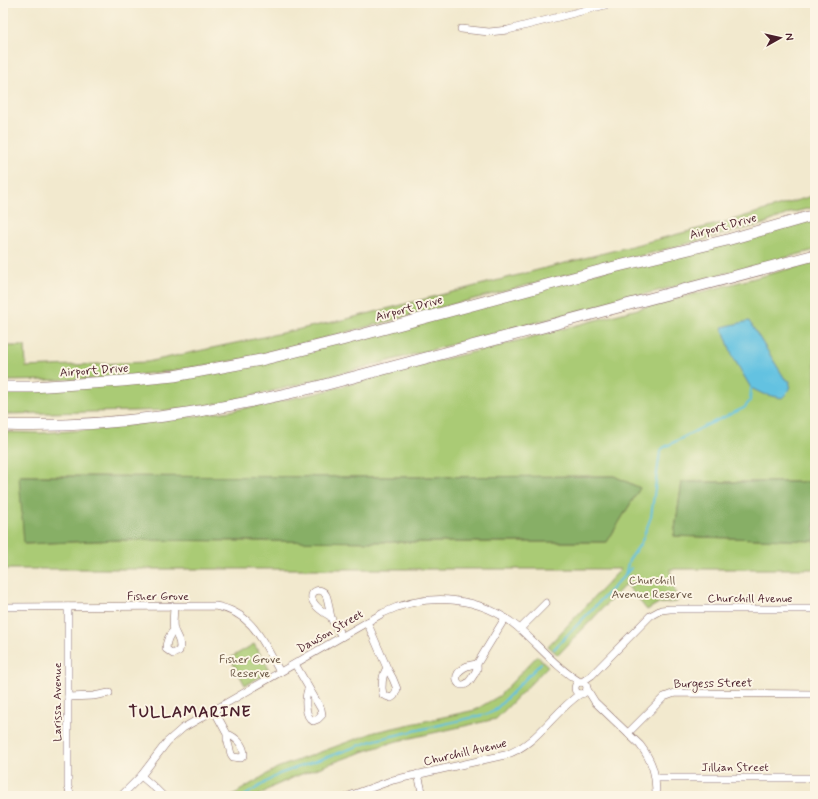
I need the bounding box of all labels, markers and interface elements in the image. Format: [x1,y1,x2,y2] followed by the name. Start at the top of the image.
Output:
[760,18,800,58] north arrow
[781,32,796,41] text: N
[688,210,759,244] street label: Airport Drive
[374,292,445,326] street label: Airport Drive
[59,361,129,381] street label: Airport Drive
[611,573,693,603] park label: Churchill Avenue Reserve
[127,589,189,605] street label: Fisher Grove
[707,591,793,607] street label: Churchill Avenue
[295,606,367,657] street label: Dawson Street
[219,652,281,682] park label: Fisher Grove Reserve
[50,662,66,742] street label: Larissa Avenue
[674,675,753,693] street label: Burgess Street
[128,702,252,723] district label: TULLAMARINE
[422,736,508,770] street label: Churchill Avenue
[701,760,769,776] street label: Jillian Street

